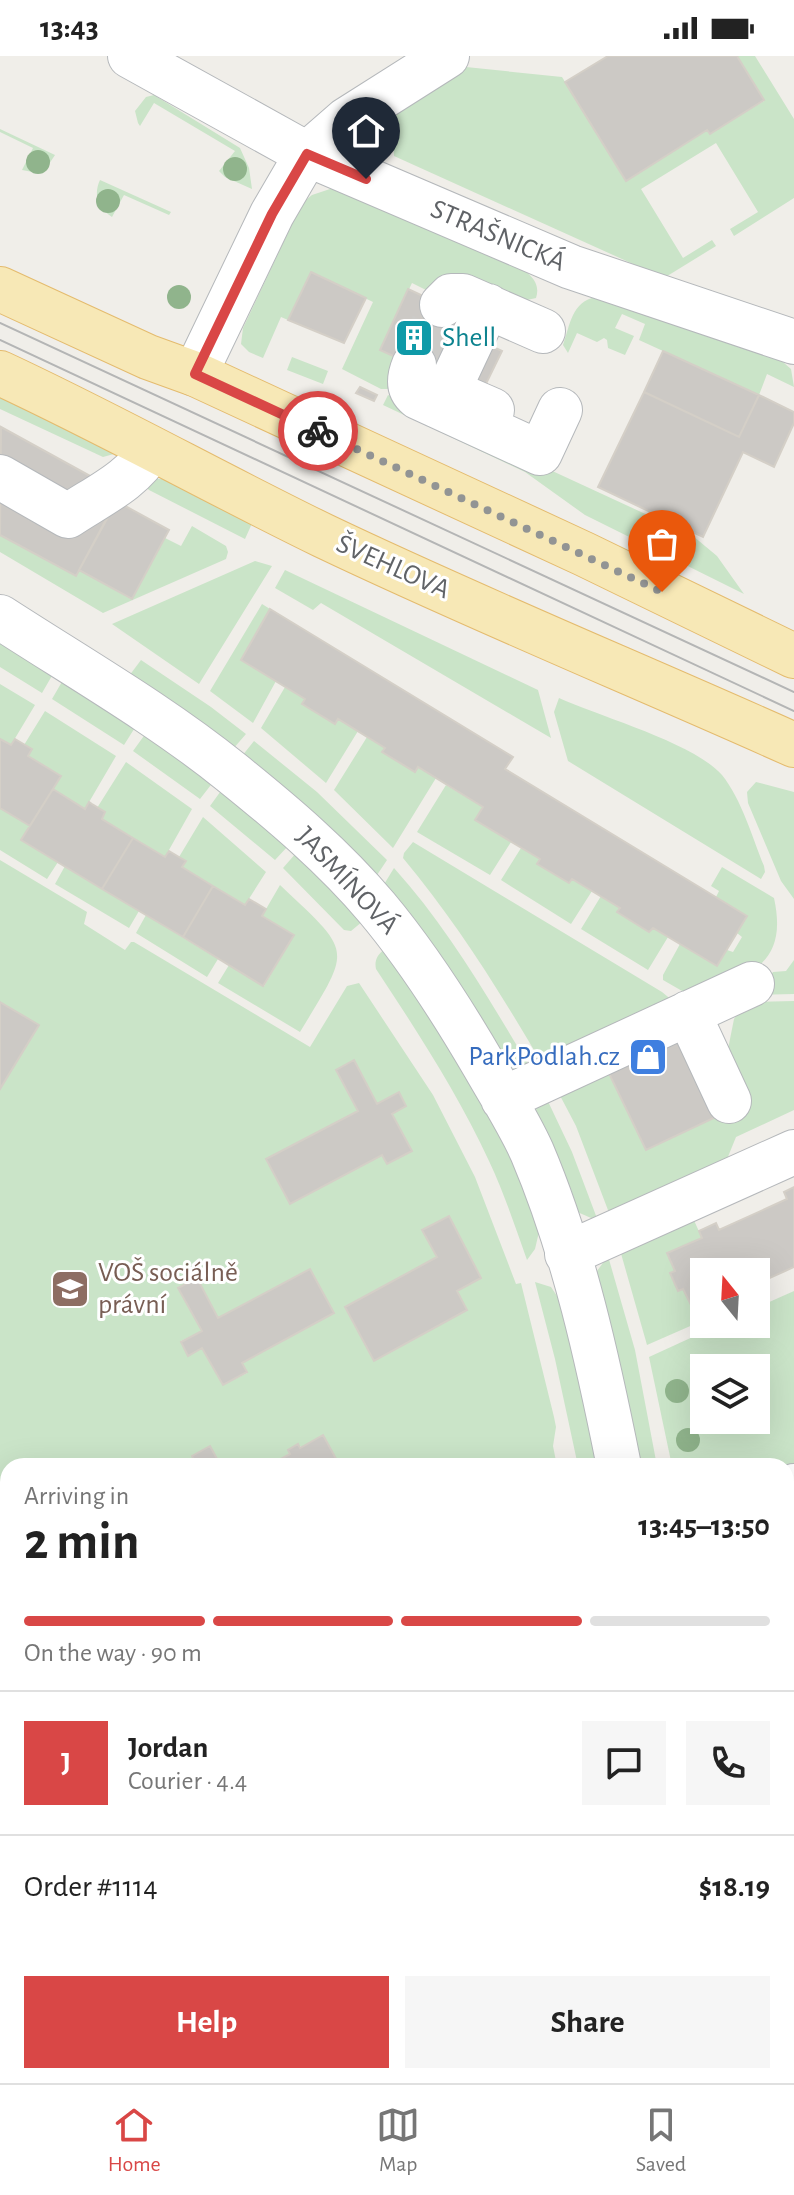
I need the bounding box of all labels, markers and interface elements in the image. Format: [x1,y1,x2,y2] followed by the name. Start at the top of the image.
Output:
[40,13,99,43] text: 13:43
[332,97,400,179] pin
[344,109,388,153] icon: home
[426,192,571,277] street label: STRAŠNICKÁ
[393,317,435,359] building icon: Shell
[442,324,496,352] place label: Shell
[278,391,358,471] courier
[296,409,340,453] icon: bike
[628,510,696,592] pin
[640,522,684,566] icon: bag
[332,528,455,604] street label: ŠVEHLOVA
[291,820,405,940] street label: JASMÍNOVÁ
[627,1036,669,1078] shop icon: ParkPodlah.cz
[468,1043,620,1071] place label: ParkPodlah.cz
[98,1257,238,1319] place label: VOŠ sociálně právní
[690,1258,770,1338] north arrow
[690,1258,770,1434] map controls
[49,1268,91,1310] school or university icon: VOŠ sociálně právní
[690,1354,770,1434] button: layers
[24,1483,129,1509] text: Arriving in
[638,1511,770,1541] text: 13:45–13:50
[24,1516,139,1568] text: 2 min
[24,1640,202,1666] text: On the way · 90 m
[582,1721,666,1805] button: chat
[686,1721,770,1805] button: phone
[128,1733,208,1763] text: Jordan
[61,1748,71,1778] text: J
[128,1768,247,1794] text: Courier · 4.4
[24,1872,158,1902] text: Order #1114
[699,1872,770,1902] text: $18.19
[24,1976,389,2068] button: Help
[405,1976,770,2068] button: Share
[108,2103,161,2177] tab: Home
[376,2103,420,2177] tab: Map
[636,2103,686,2177] tab: Saved

